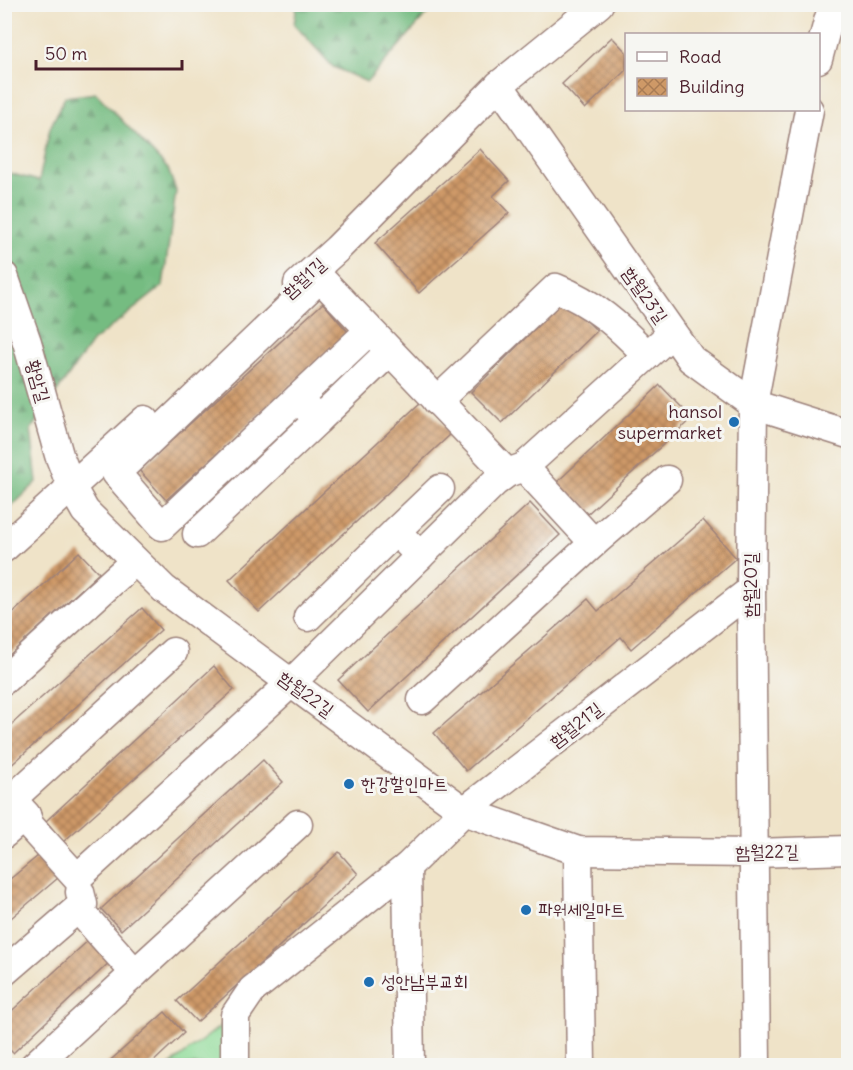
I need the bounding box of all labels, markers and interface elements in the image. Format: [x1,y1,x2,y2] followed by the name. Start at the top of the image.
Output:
[36,33,182,71] scale bar
[625,33,820,111] legend
[45,42,87,65] text: 50 m
[679,45,722,68] text: Road
[679,75,744,98] text: Building
[277,252,331,303] street label: 함월1길
[618,262,673,328] street label: 함월23길
[21,357,56,405] street label: 황암길
[618,400,722,444] place label: hansol supermarket
[727,415,741,429] marker: hansol supermarket
[739,552,762,618] street label: 함월20길
[274,666,339,722] street label: 함월22길
[545,697,607,752] street label: 함월21길
[361,772,448,795] place label: 한강할인마트
[342,777,356,791] marker: 한강할인마트
[735,839,799,864] street label: 함월22길
[538,898,625,921] place label: 파워세일마트
[519,903,533,917] marker: 파워세일마트
[381,970,468,993] place label: 성안남부교회
[362,975,376,989] marker: 성안남부교회

